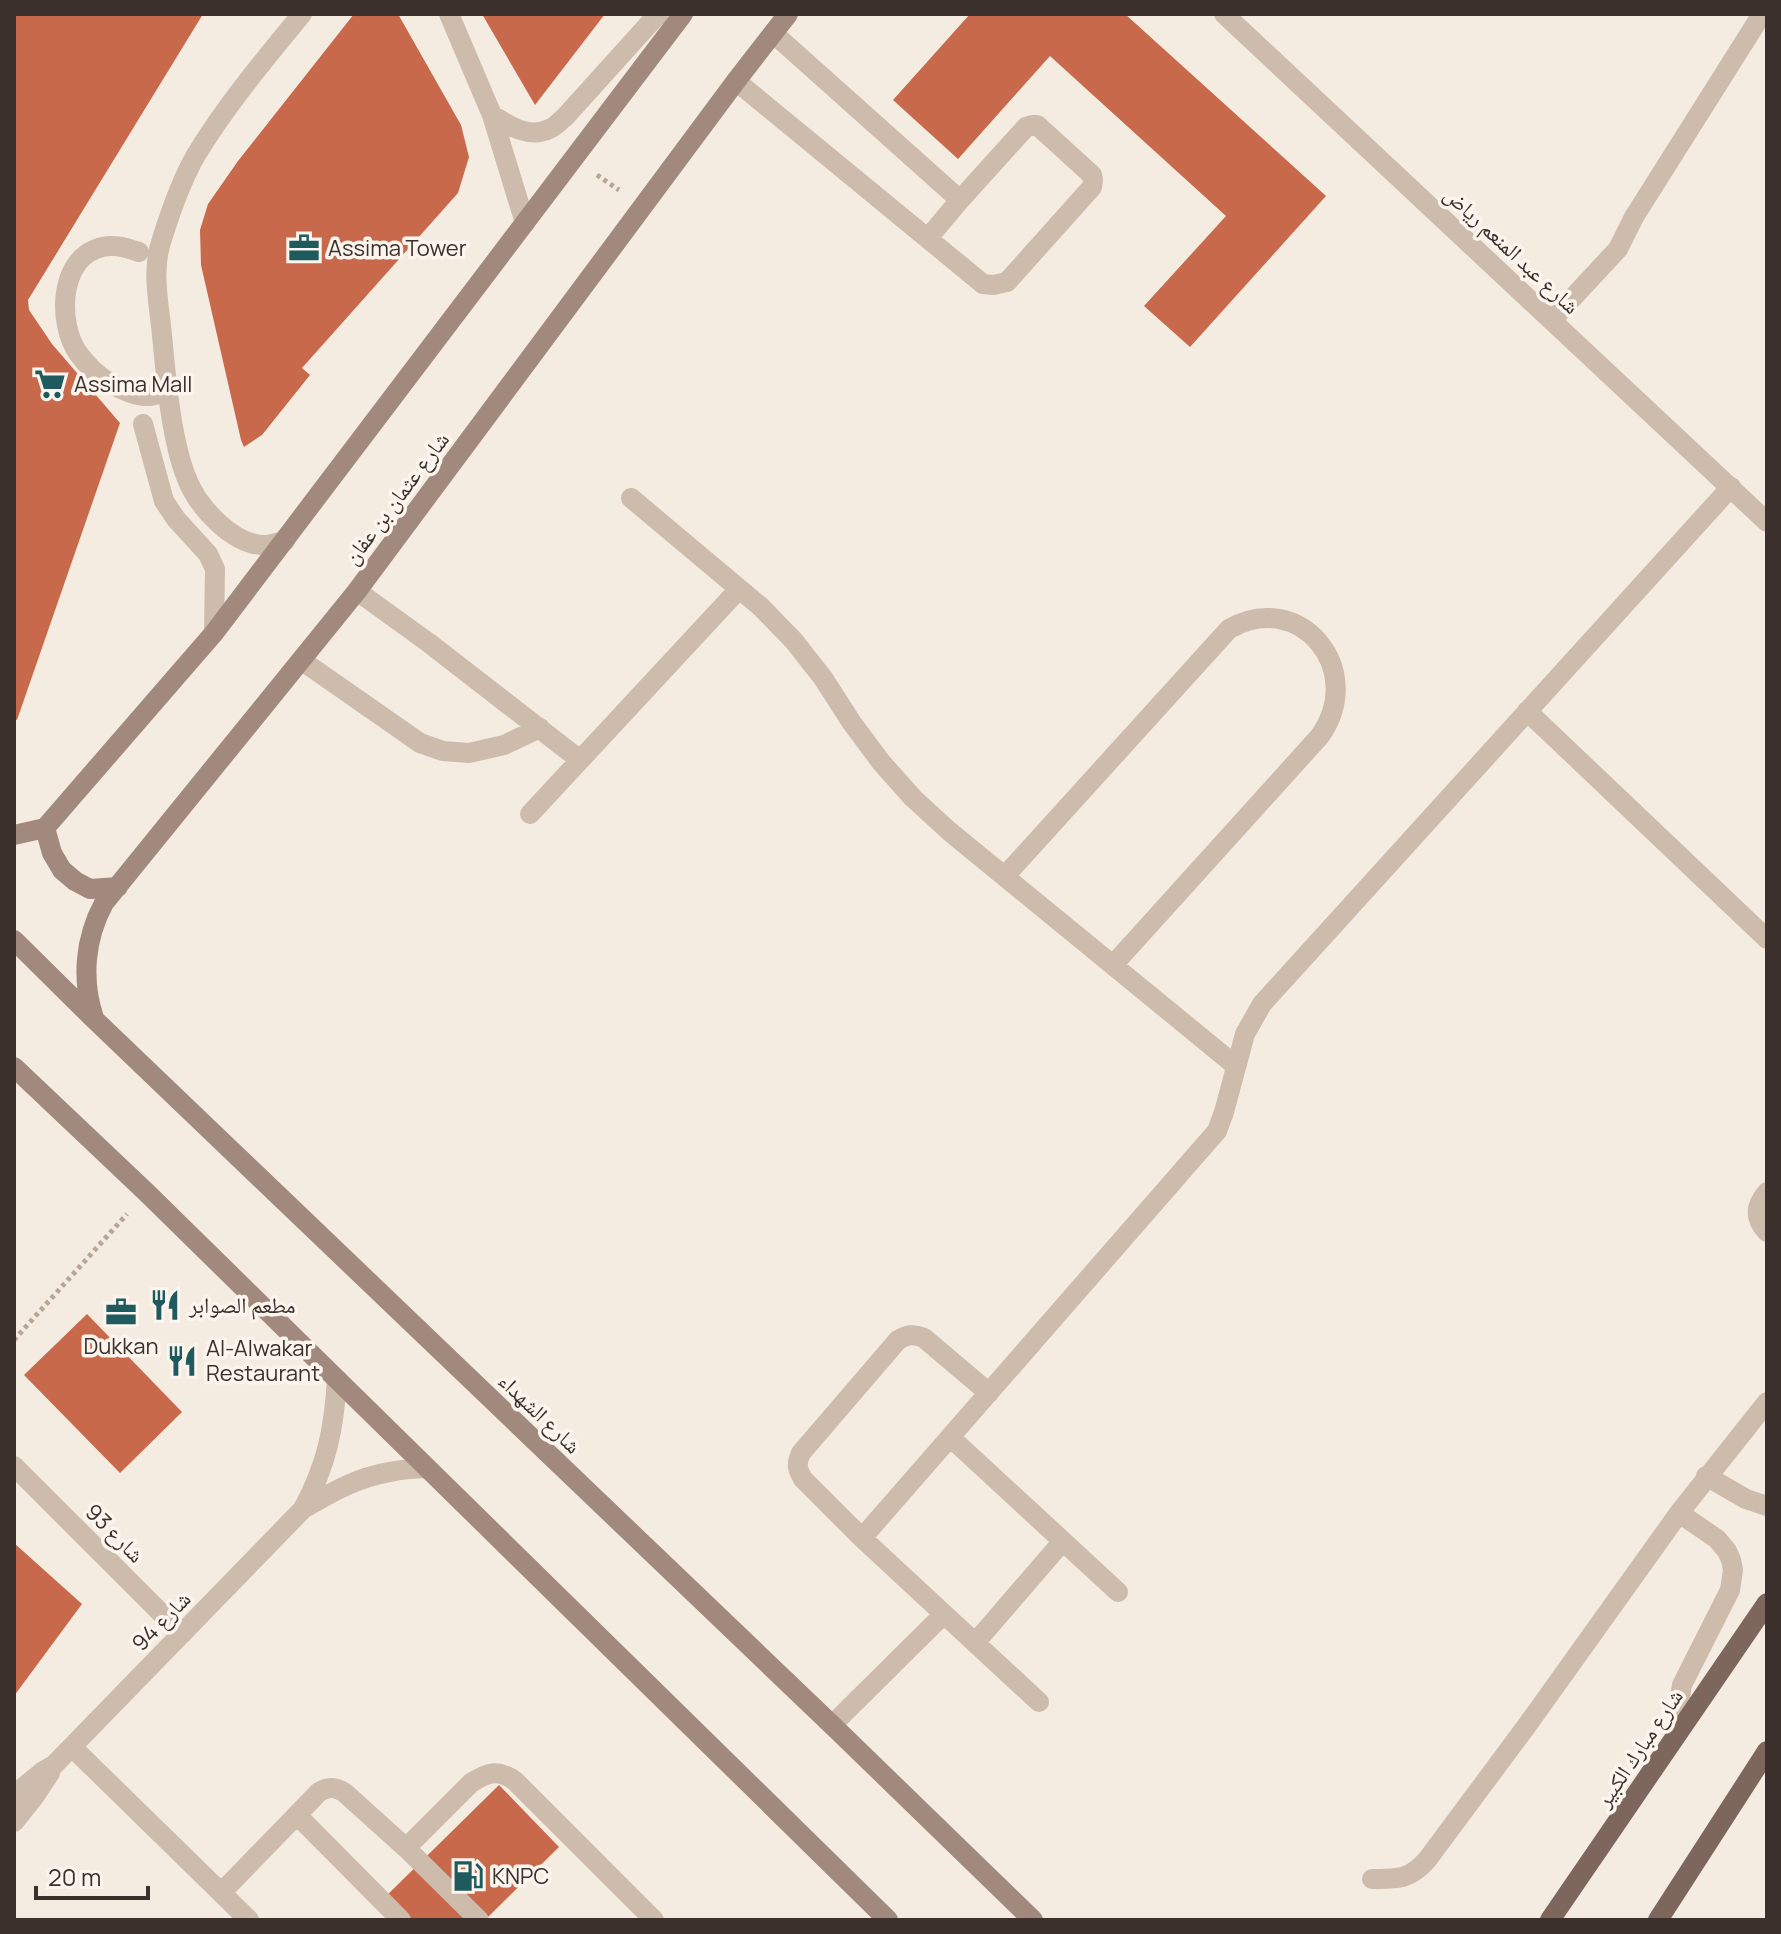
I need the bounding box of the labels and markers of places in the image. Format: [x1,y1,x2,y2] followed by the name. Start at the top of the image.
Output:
[287,231,321,265] office icon: Assima Tower
[328,233,467,263] place label: Assima Tower
[33,367,67,401] supermarket icon: Assima Mall
[74,369,192,399] place label: Assima Mall
[148,1288,182,1322] restaurant icon: مطعم الصوابر
[188,1290,295,1320] place label: مطعم الصوابر
[104,1295,138,1329] office icon: Dukkan
[84,1331,158,1361] place label: Dukkan
[206,1333,320,1388] place label: Al-Alwakar Restaurant
[165,1344,199,1378] restaurant icon: Al-Alwakar Restaurant
[451,1859,485,1893] fuel station icon: KNPC
[492,1861,549,1891] place label: KNPC

